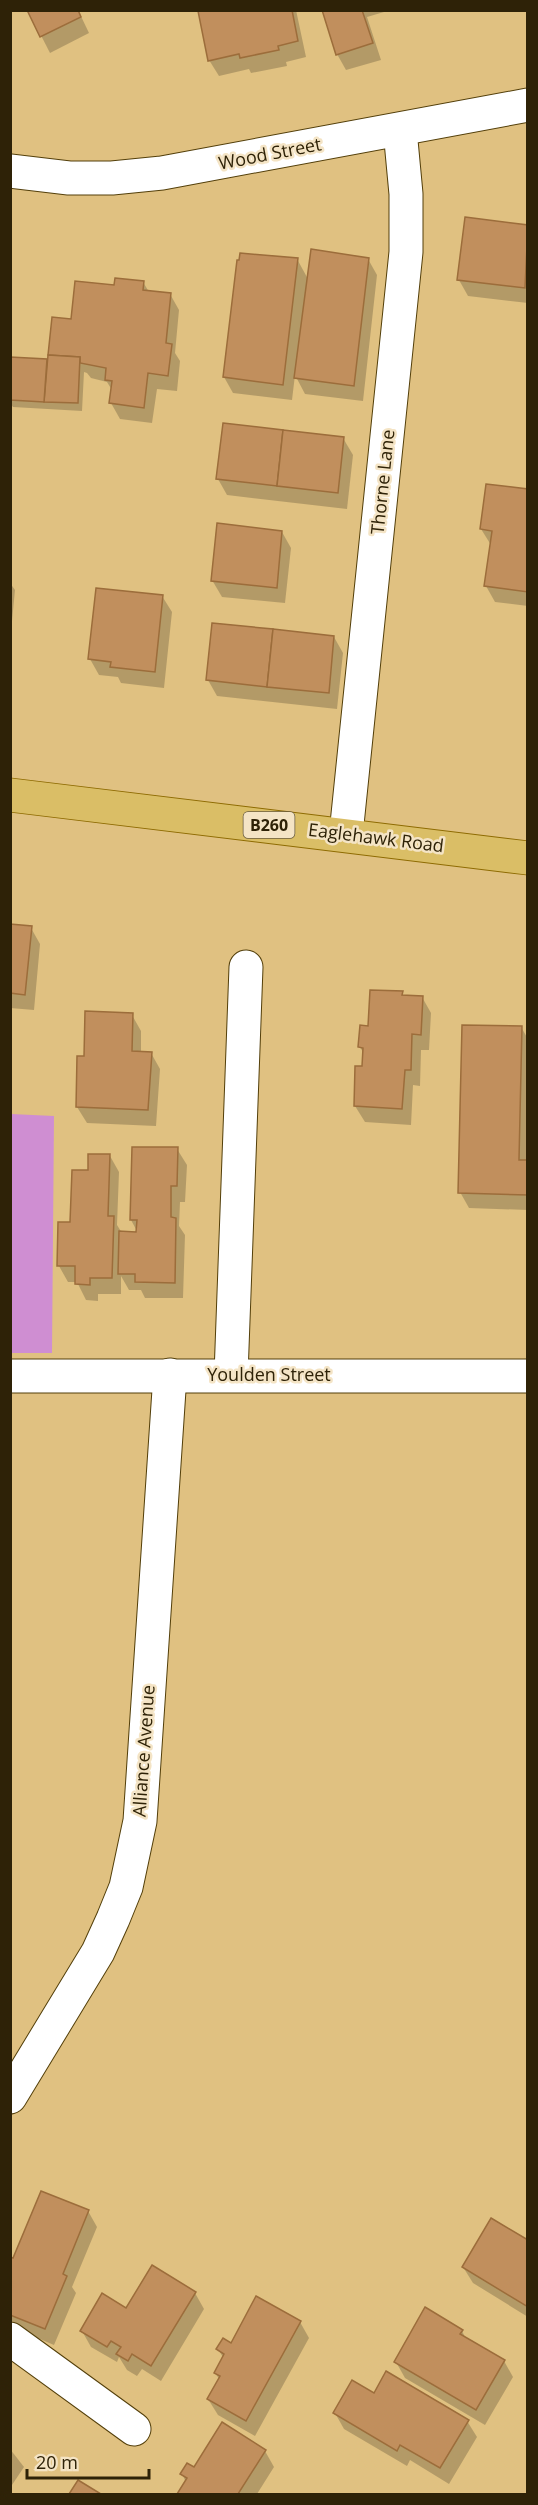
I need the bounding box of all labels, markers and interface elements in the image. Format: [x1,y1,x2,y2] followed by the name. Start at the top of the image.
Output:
[216,131,323,175] street label: Wood Street
[365,428,399,536] street label: Thorne Lane
[244,812,294,838] road number: B260
[307,817,445,857] street label: Eaglehawk Road
[207,1362,331,1386] street label: Youlden Street
[126,1684,160,1818] street label: Alliance Avenue
[27,2442,148,2480] scale bar
[36,2450,78,2474] text: 20 m

